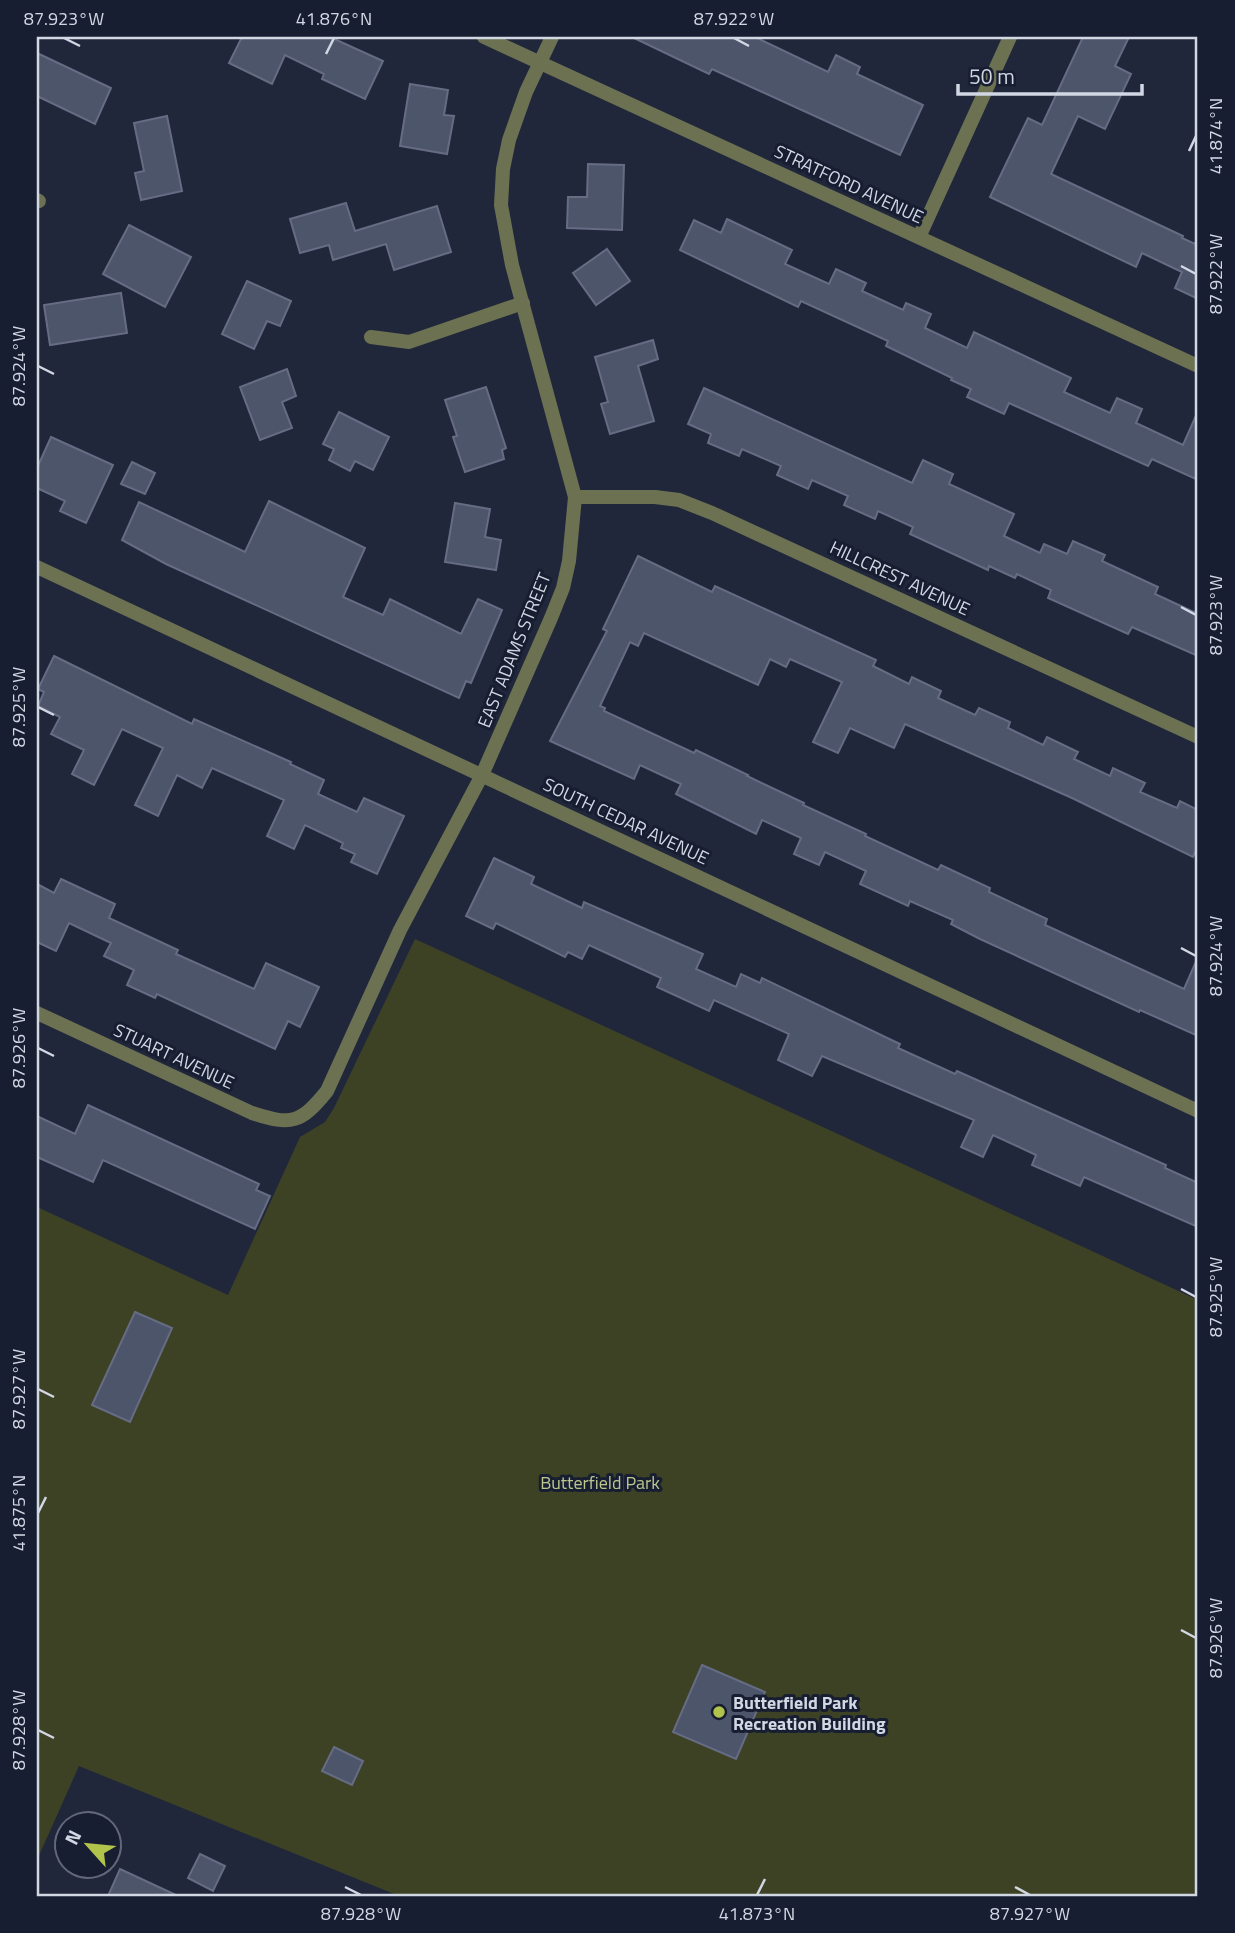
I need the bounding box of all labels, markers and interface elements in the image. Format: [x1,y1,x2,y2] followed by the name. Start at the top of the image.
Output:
[24,5,104,32] text: 87.923°W
[296,5,372,32] text: 41.876°N
[694,5,774,32] text: 87.922°W
[958,52,1142,96] scale bar
[969,60,1015,92] text: 50 m
[1202,98,1229,174] text: 41.874°N
[770,138,928,230] street label: STRATFORD AVENUE
[1202,234,1229,314] text: 87.922°W
[5,326,32,406] text: 87.924°W
[825,534,975,622] street label: HILLCREST AVENUE
[471,568,558,732] street label: EAST ADAMS STREET
[1202,575,1229,655] text: 87.923°W
[5,667,32,747] text: 87.925°W
[539,771,713,871] street label: SOUTH CEDAR AVENUE
[1202,916,1229,996] text: 87.924°W
[5,1008,32,1088] text: 87.926°W
[109,1016,239,1096] street label: STUART AVENUE
[1202,1257,1229,1337] text: 87.925°W
[5,1349,32,1429] text: 87.927°W
[540,1469,660,1496] park label: Butterfield Park
[5,1475,32,1551] text: 41.875°N
[1202,1598,1229,1678] text: 87.926°W
[733,1689,886,1737] place label: Butterfield Park Recreation Building
[5,1690,32,1770] text: 87.928°W
[711,1704,727,1720] marker: Butterfield Park Recreation Building
[52,1811,122,1881] north arrow
[56,1825,88,1850] text: N
[321,1900,401,1927] text: 87.928°W
[719,1900,795,1927] text: 41.873°N
[990,1900,1070,1927] text: 87.927°W

